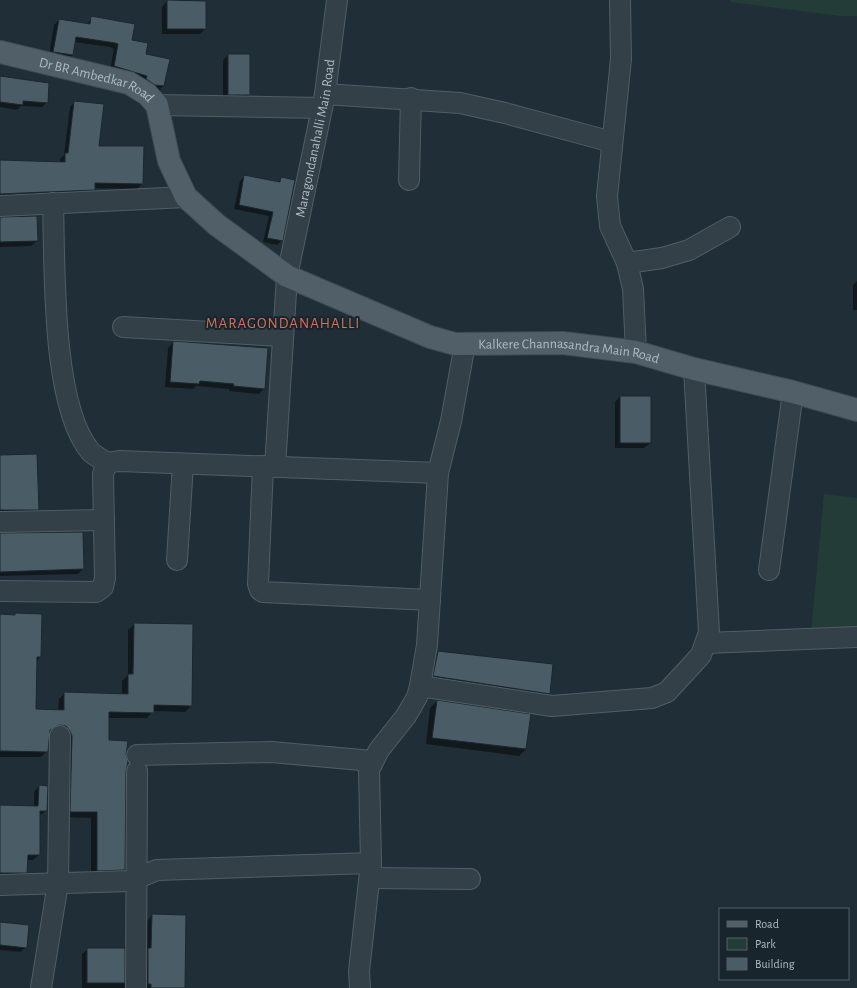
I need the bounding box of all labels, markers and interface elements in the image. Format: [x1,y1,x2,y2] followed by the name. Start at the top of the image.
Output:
[38,56,157,105] street label: Dr BR Ambedkar Road
[293,58,337,219] street label: Maragondanahalli Main Road
[206,316,360,331] district label: MARAGONDANAHALLI
[478,337,661,366] street label: Kalkere Channasandra Main Road
[719,908,849,980] legend
[755,918,779,930] text: Road
[755,938,776,950] text: Park
[755,958,795,970] text: Building

